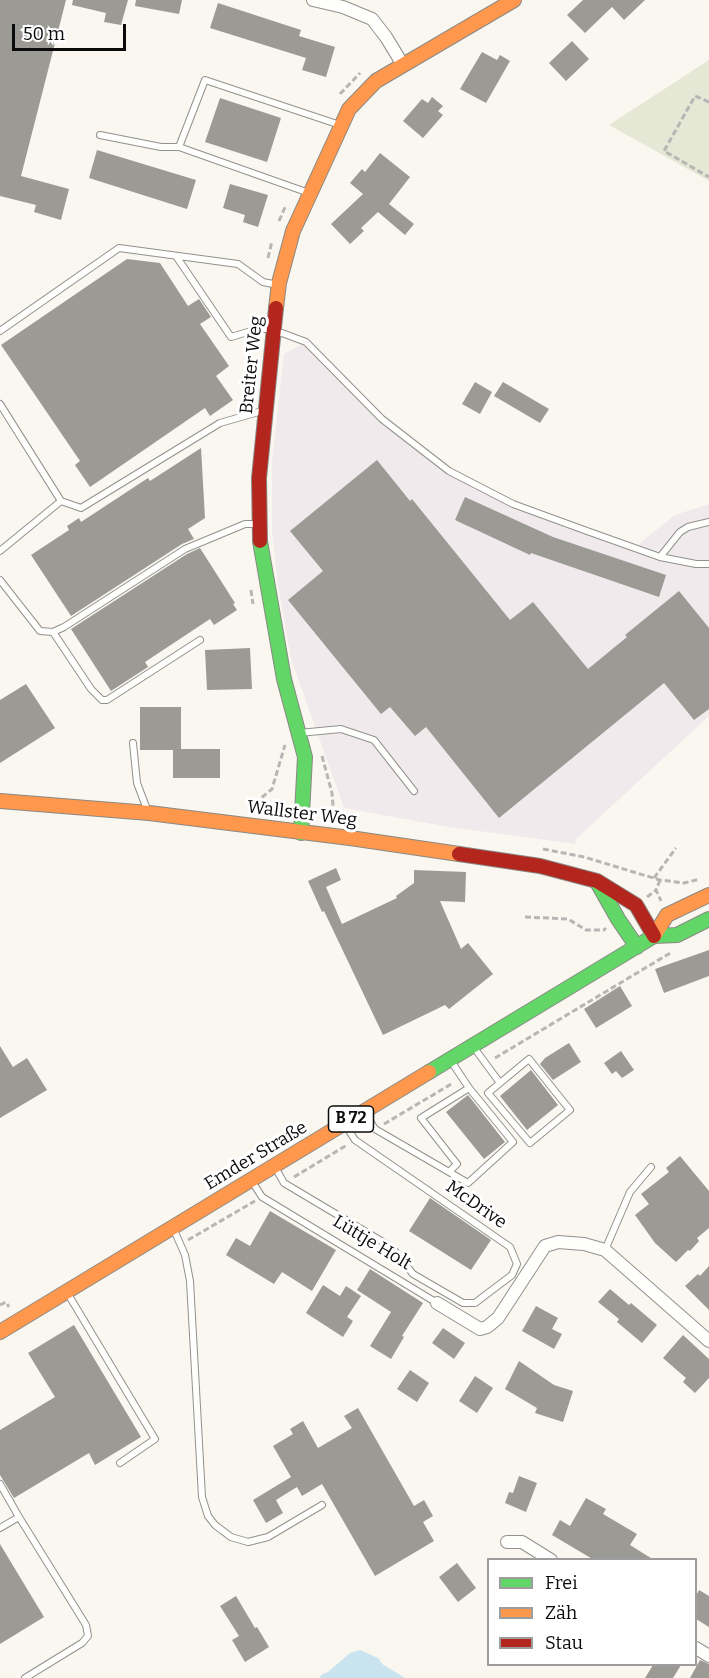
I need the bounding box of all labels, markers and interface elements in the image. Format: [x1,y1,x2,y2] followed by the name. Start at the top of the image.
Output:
[15,12,129,50] scale bar
[23,23,65,45] text: 50 m
[236,315,268,415] street label: Breiter Weg
[246,797,358,831] street label: Wallster Weg
[328,1106,374,1132] road number: B 72
[201,1117,311,1195] street label: Emder Straße
[441,1176,511,1234] street label: McDrive
[329,1211,415,1275] street label: Lüttje Holt
[487,1558,697,1666] legend
[545,1572,578,1594] text: Frei
[545,1602,577,1624] text: Zäh
[545,1632,583,1654] text: Stau

